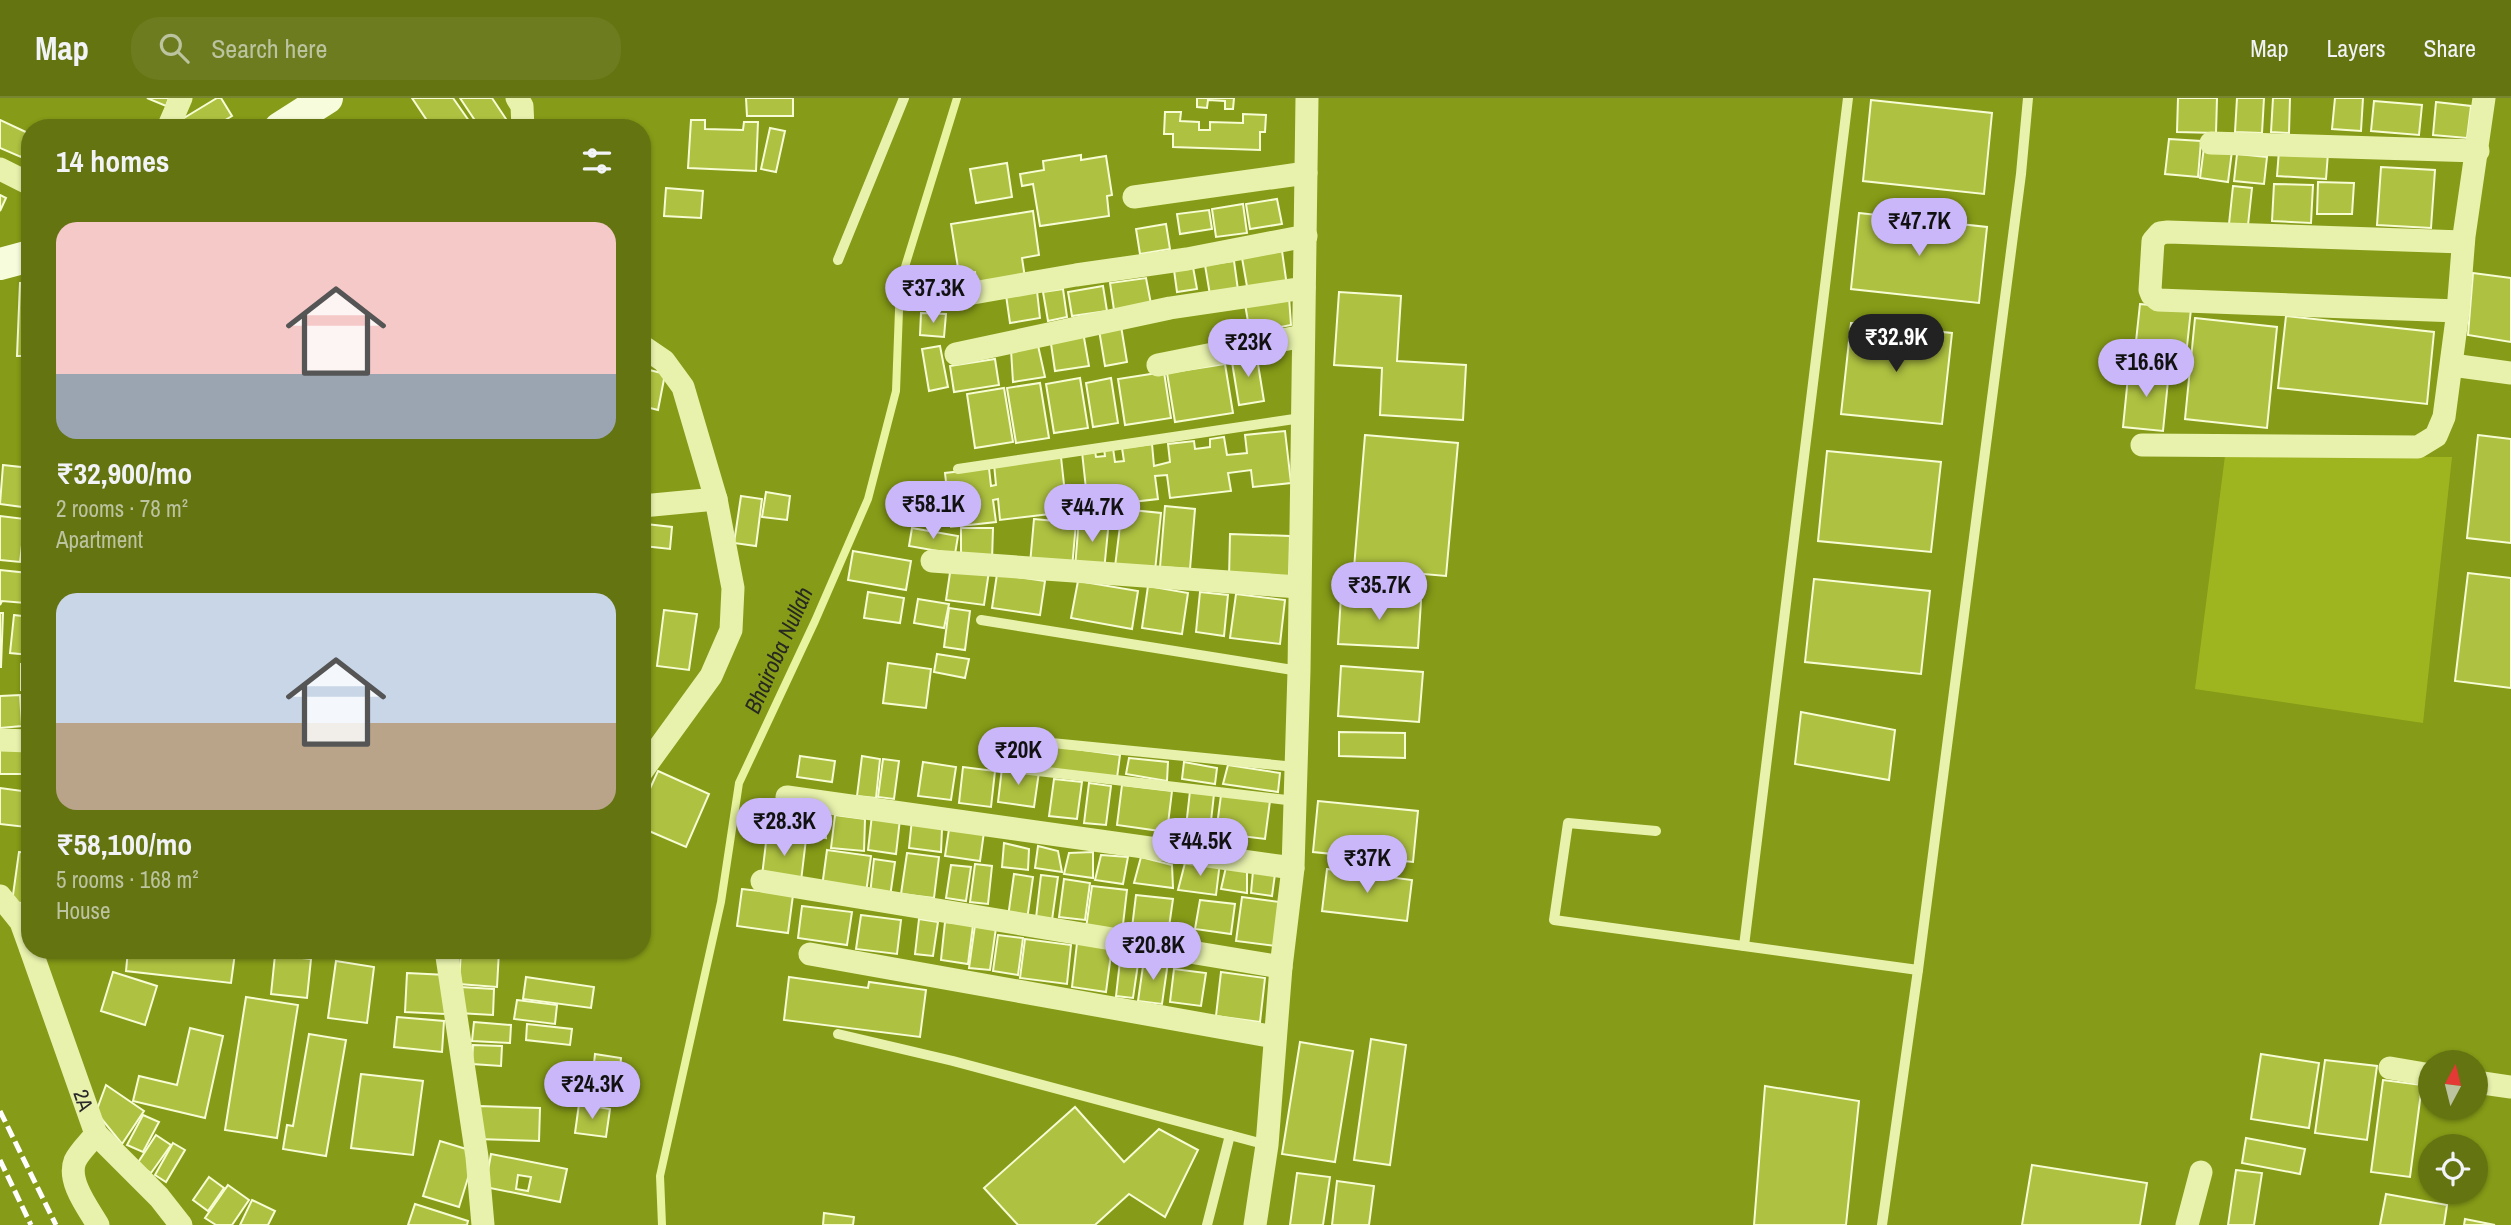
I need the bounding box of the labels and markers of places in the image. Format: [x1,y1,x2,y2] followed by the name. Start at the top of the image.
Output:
[1862,198,1976,258] pin: ₹47.7K
[876,266,990,325] pin: ₹37.3K
[1839,314,1953,374] pin: ₹32.9K
[1207,320,1289,379] pin: ₹23K
[2089,340,2203,399] pin: ₹16.6K
[876,482,990,541] pin: ₹58.1K
[1035,484,1149,544] pin: ₹44.7K
[1322,562,1436,622] pin: ₹35.7K
[977,728,1059,787] pin: ₹20K
[727,798,841,858] pin: ₹28.3K
[1143,818,1257,878] pin: ₹44.5K
[1326,836,1408,895] pin: ₹37K
[1096,922,1210,982] pin: ₹20.8K
[535,1062,649,1121] pin: ₹24.3K

